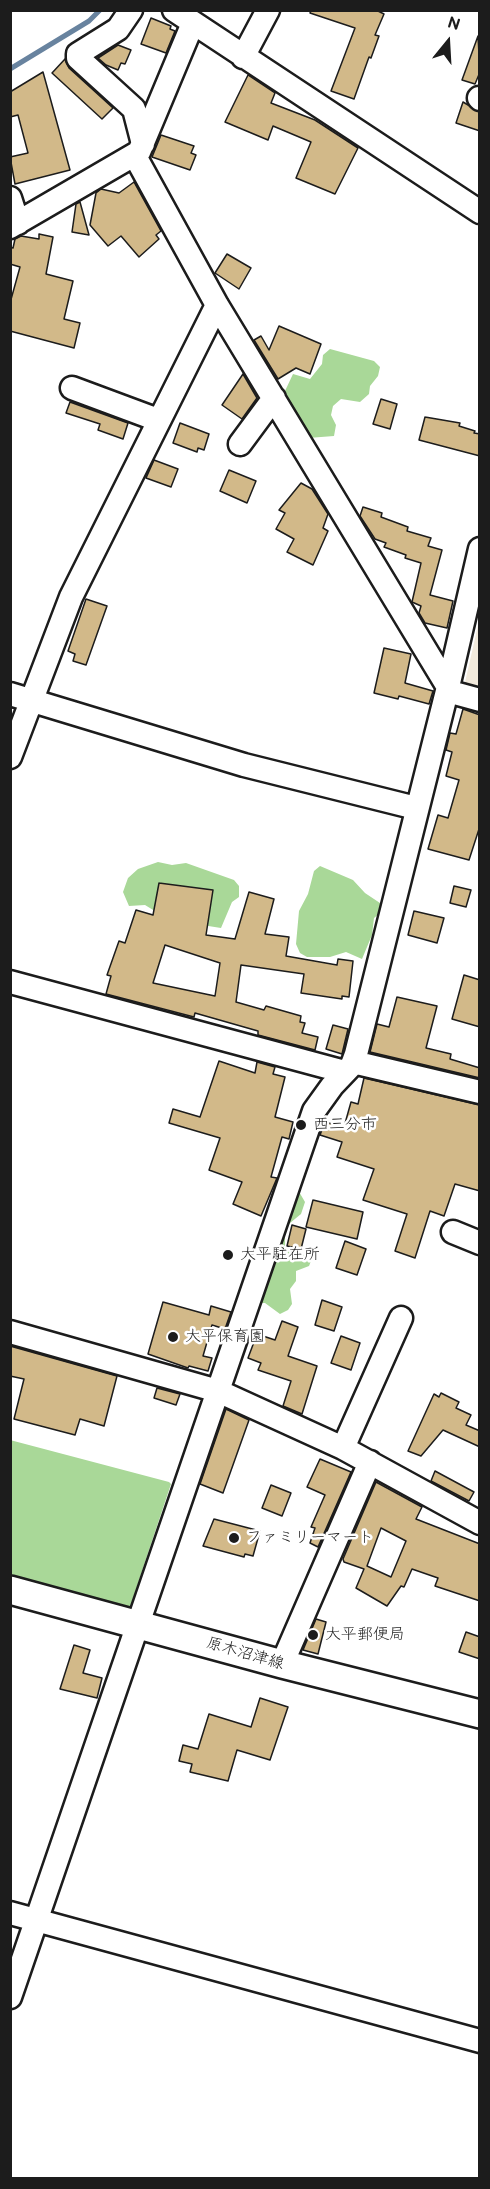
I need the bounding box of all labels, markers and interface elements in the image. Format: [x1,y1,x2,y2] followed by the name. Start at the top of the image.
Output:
[418,12,478,72] north arrow
[445,14,462,35] text: N
[313,1115,377,1135] place label: 西三分市
[294,1118,308,1132] marker: 西三分市
[240,1245,320,1265] place label: 大平駐在所
[221,1248,235,1262] marker: 大平駐在所
[185,1327,265,1347] place label: 大平保育園
[166,1330,180,1344] marker: 大平保育園
[246,1528,374,1548] place label: ファミリーマート
[227,1531,241,1545] marker: ファミリーマート
[325,1625,405,1645] place label: 大平郵便局
[306,1628,320,1642] marker: 大平郵便局
[204,1634,286,1674] street label: 原木沼津線

